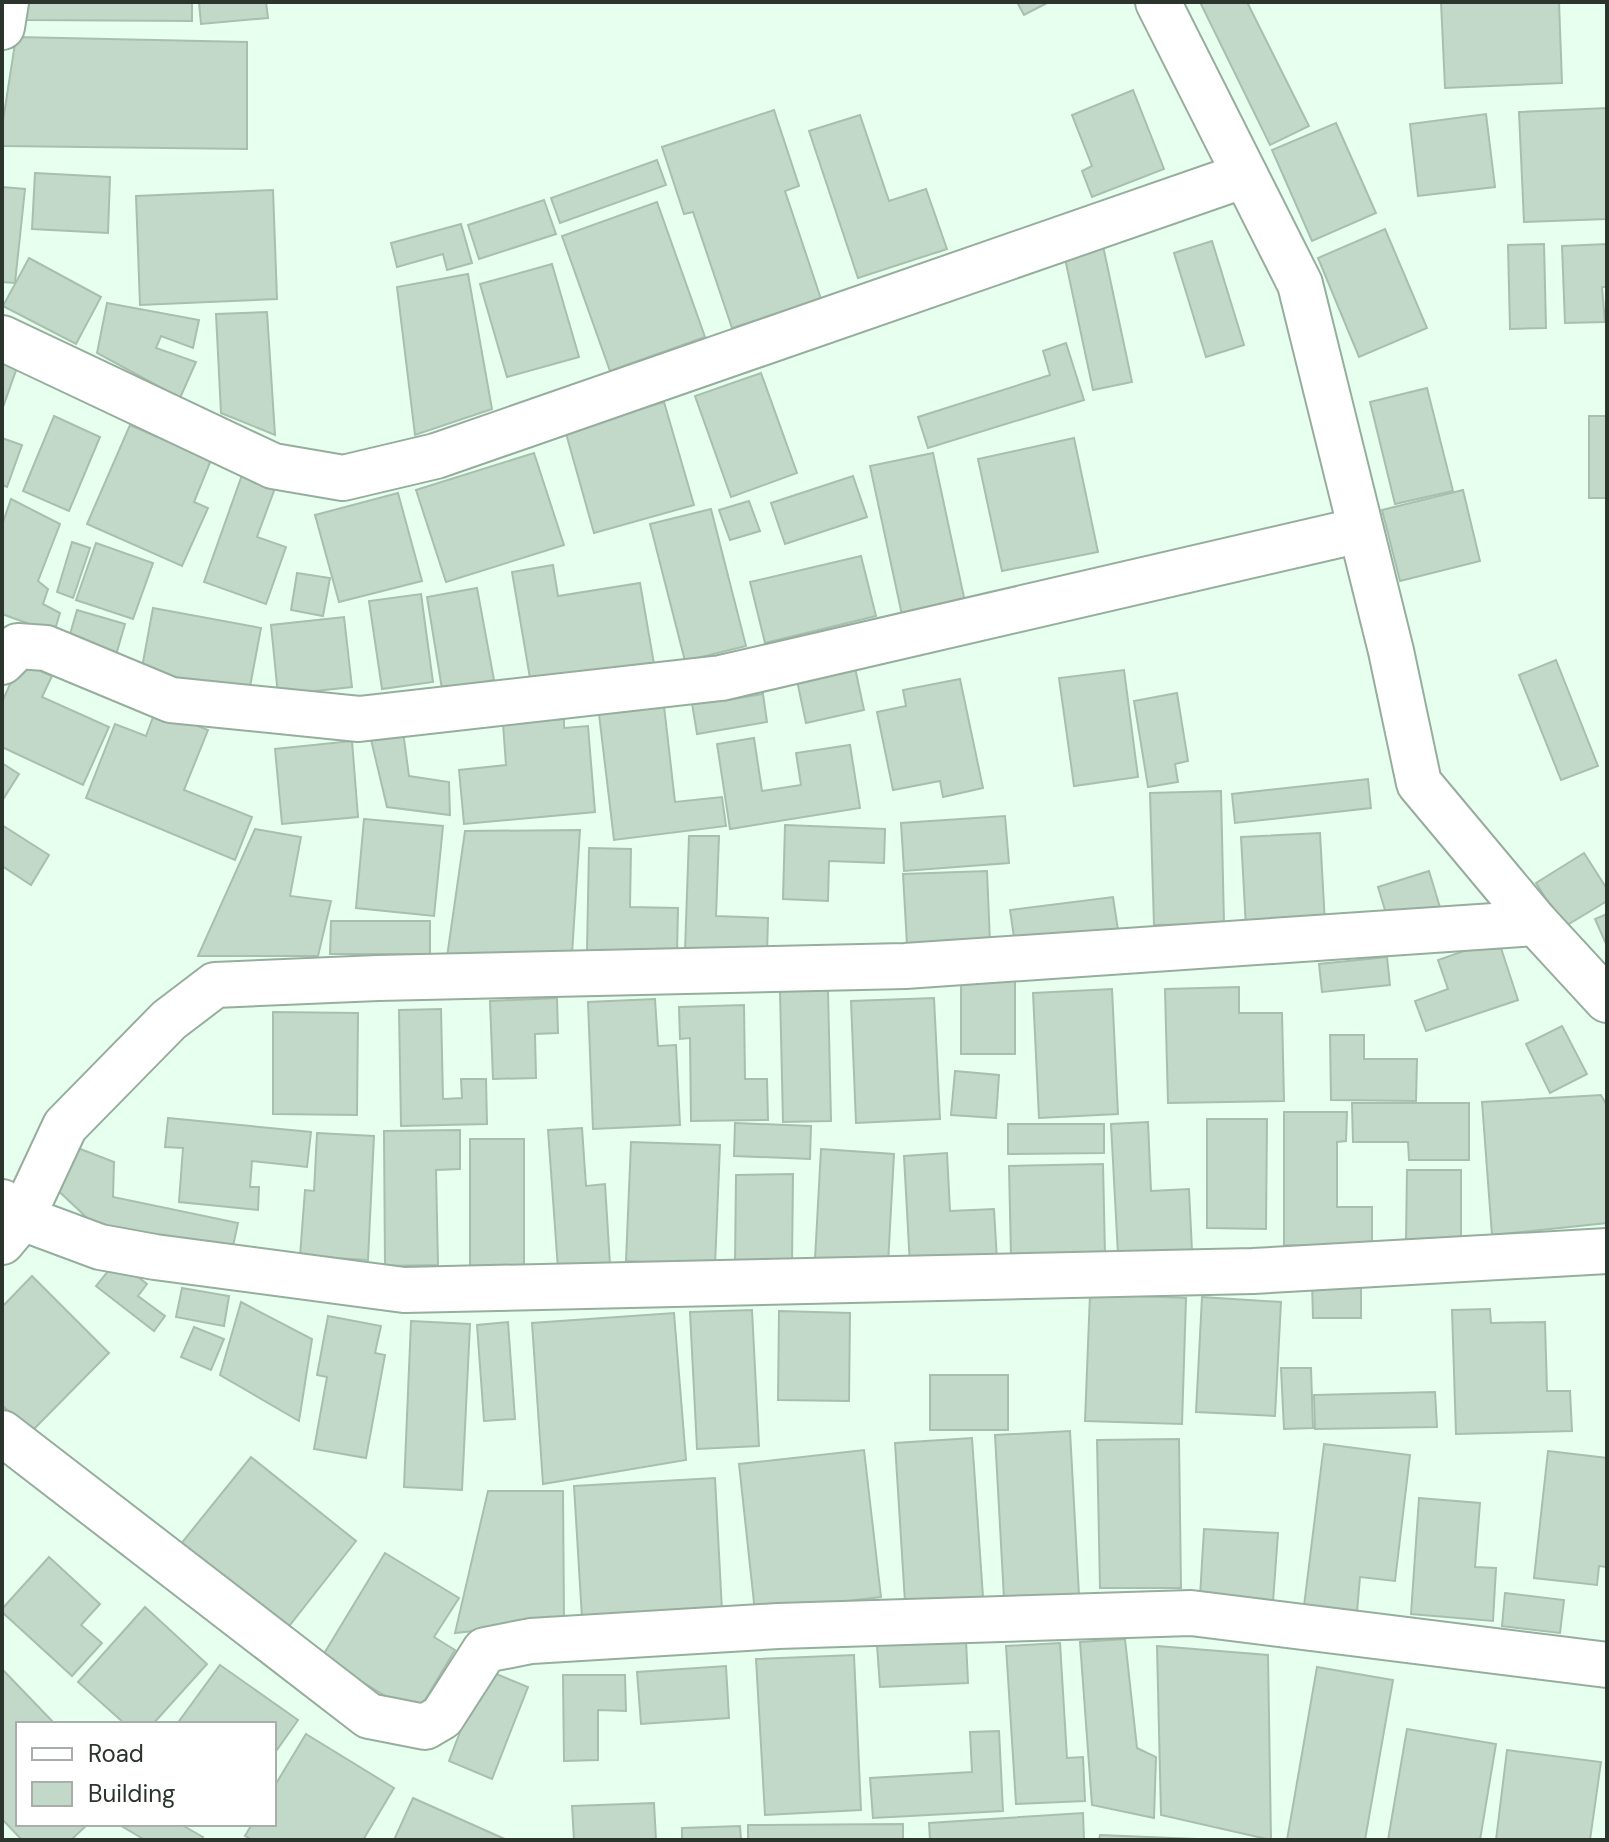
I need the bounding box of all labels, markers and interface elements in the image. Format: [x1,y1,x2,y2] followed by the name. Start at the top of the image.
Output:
[16,1722,276,1826] legend
[88,1738,144,1769] text: Road
[88,1778,175,1809] text: Building

